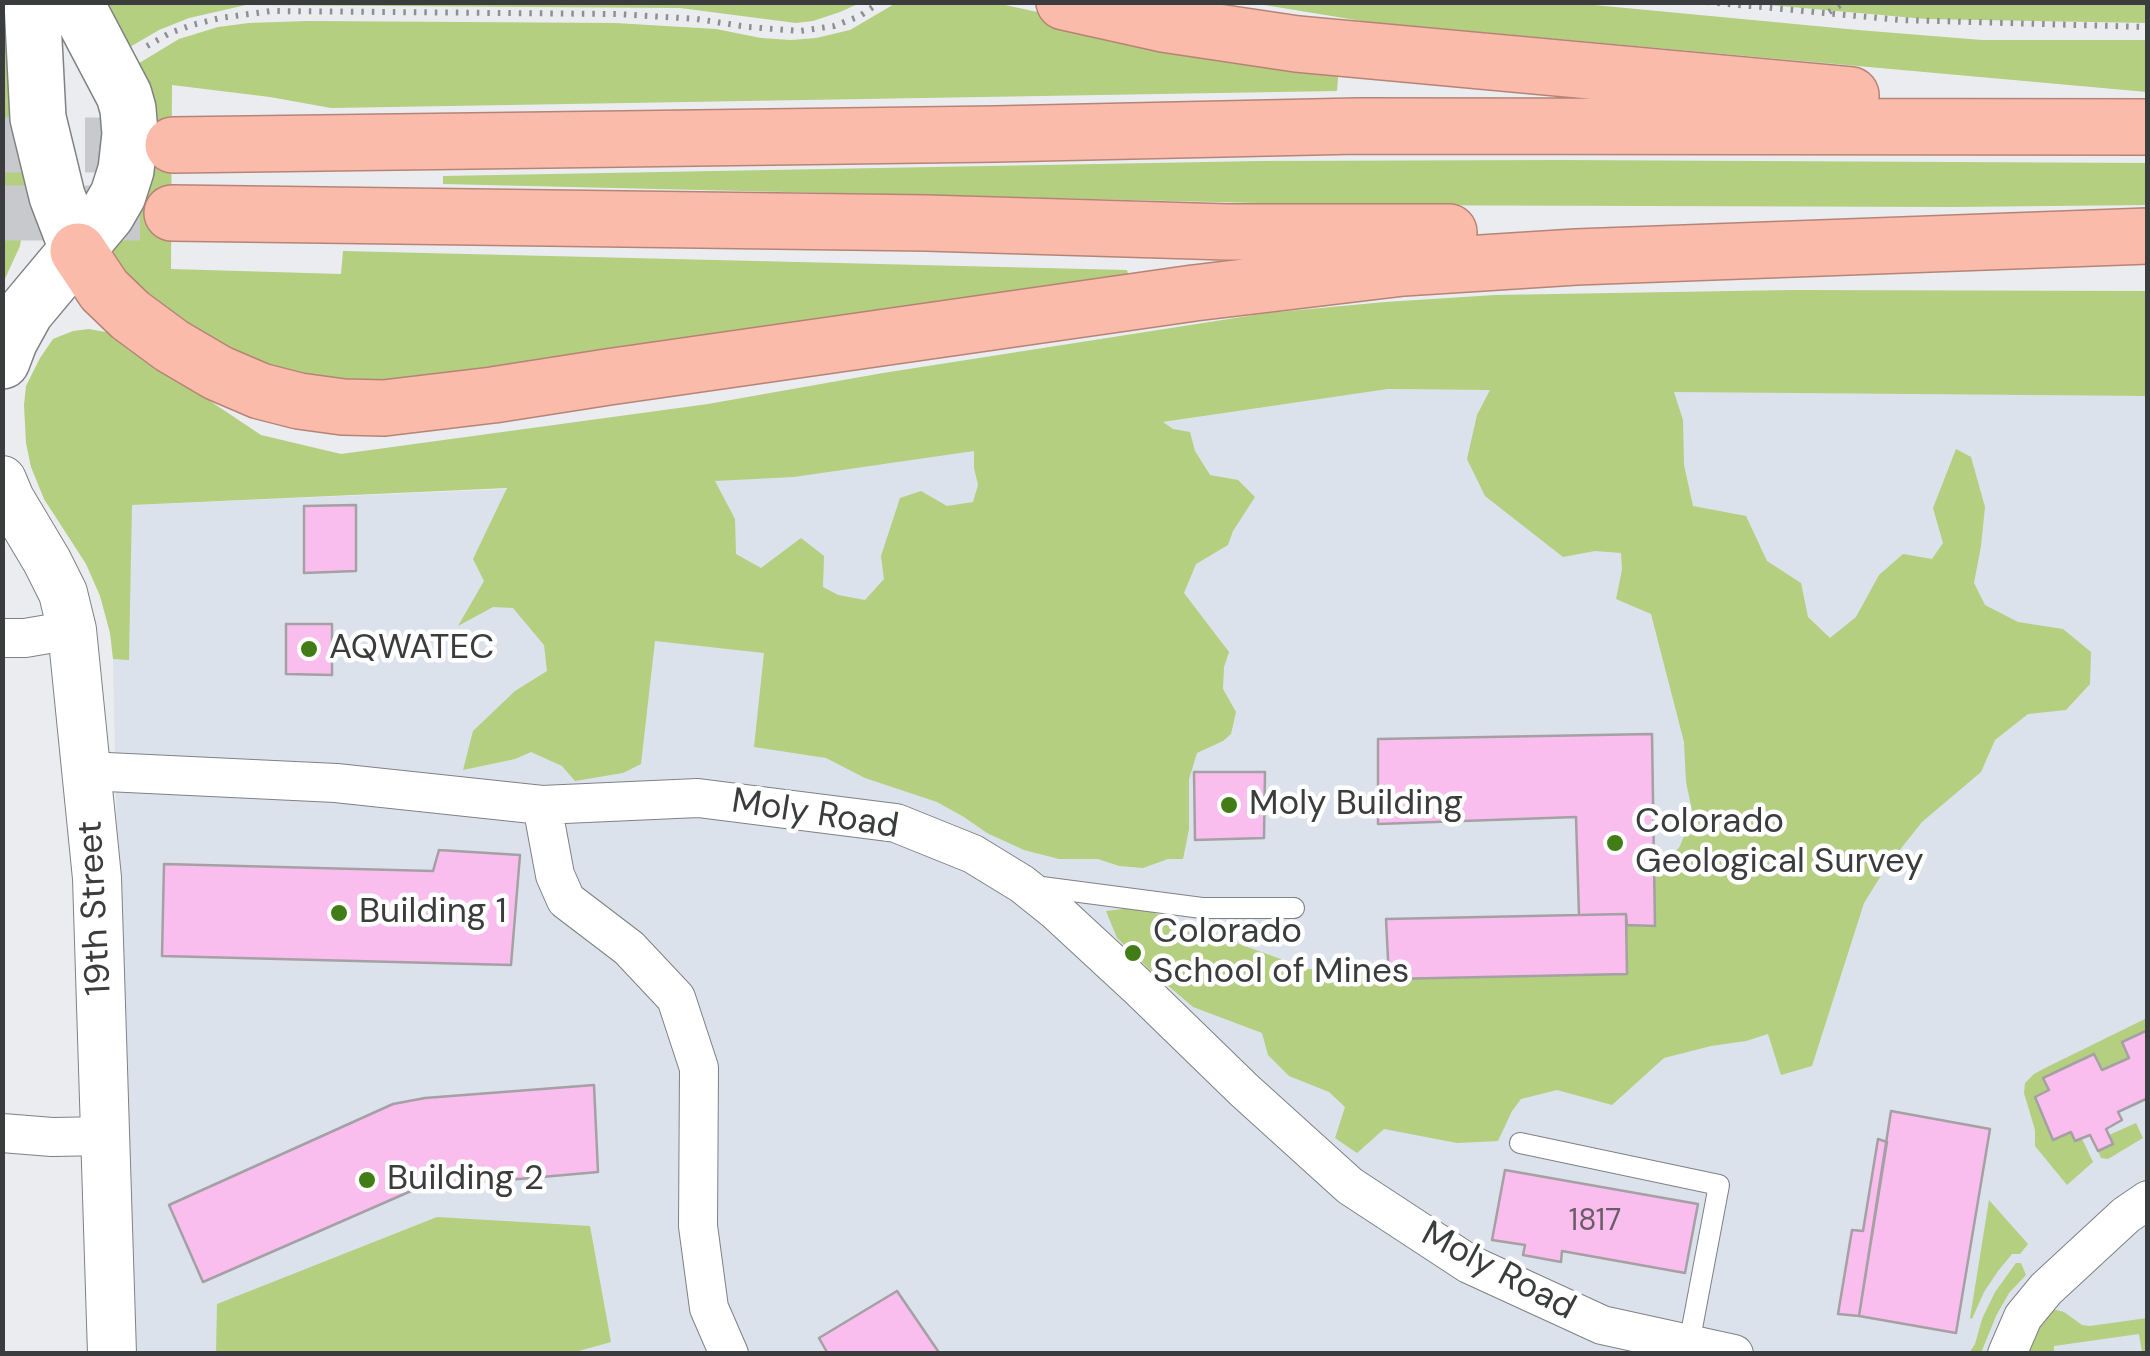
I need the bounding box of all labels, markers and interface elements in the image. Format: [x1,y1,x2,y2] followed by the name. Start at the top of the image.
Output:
[329,628,494,670] place label: AQWATEC
[298,638,320,660] marker: AQWATEC
[729,781,901,849] street label: Moly Road
[1249,784,1463,826] place label: Moly Building
[1218,794,1240,816] marker: Moly Building
[1635,802,1924,884] place label: Colorado Geological Survey
[70,819,122,997] street label: 19th Street
[1604,832,1626,854] marker: Colorado Geological Survey
[359,892,507,934] place label: Building 1
[328,902,350,924] marker: Building 1
[1153,912,1409,994] place label: Colorado School of Mines
[1122,942,1144,964] marker: Colorado School of Mines
[387,1159,544,1201] place label: Building 2
[356,1169,378,1191] marker: Building 2
[1569,1204,1621,1240] house number: 1817
[1414,1214,1582,1330] street label: Moly Road

